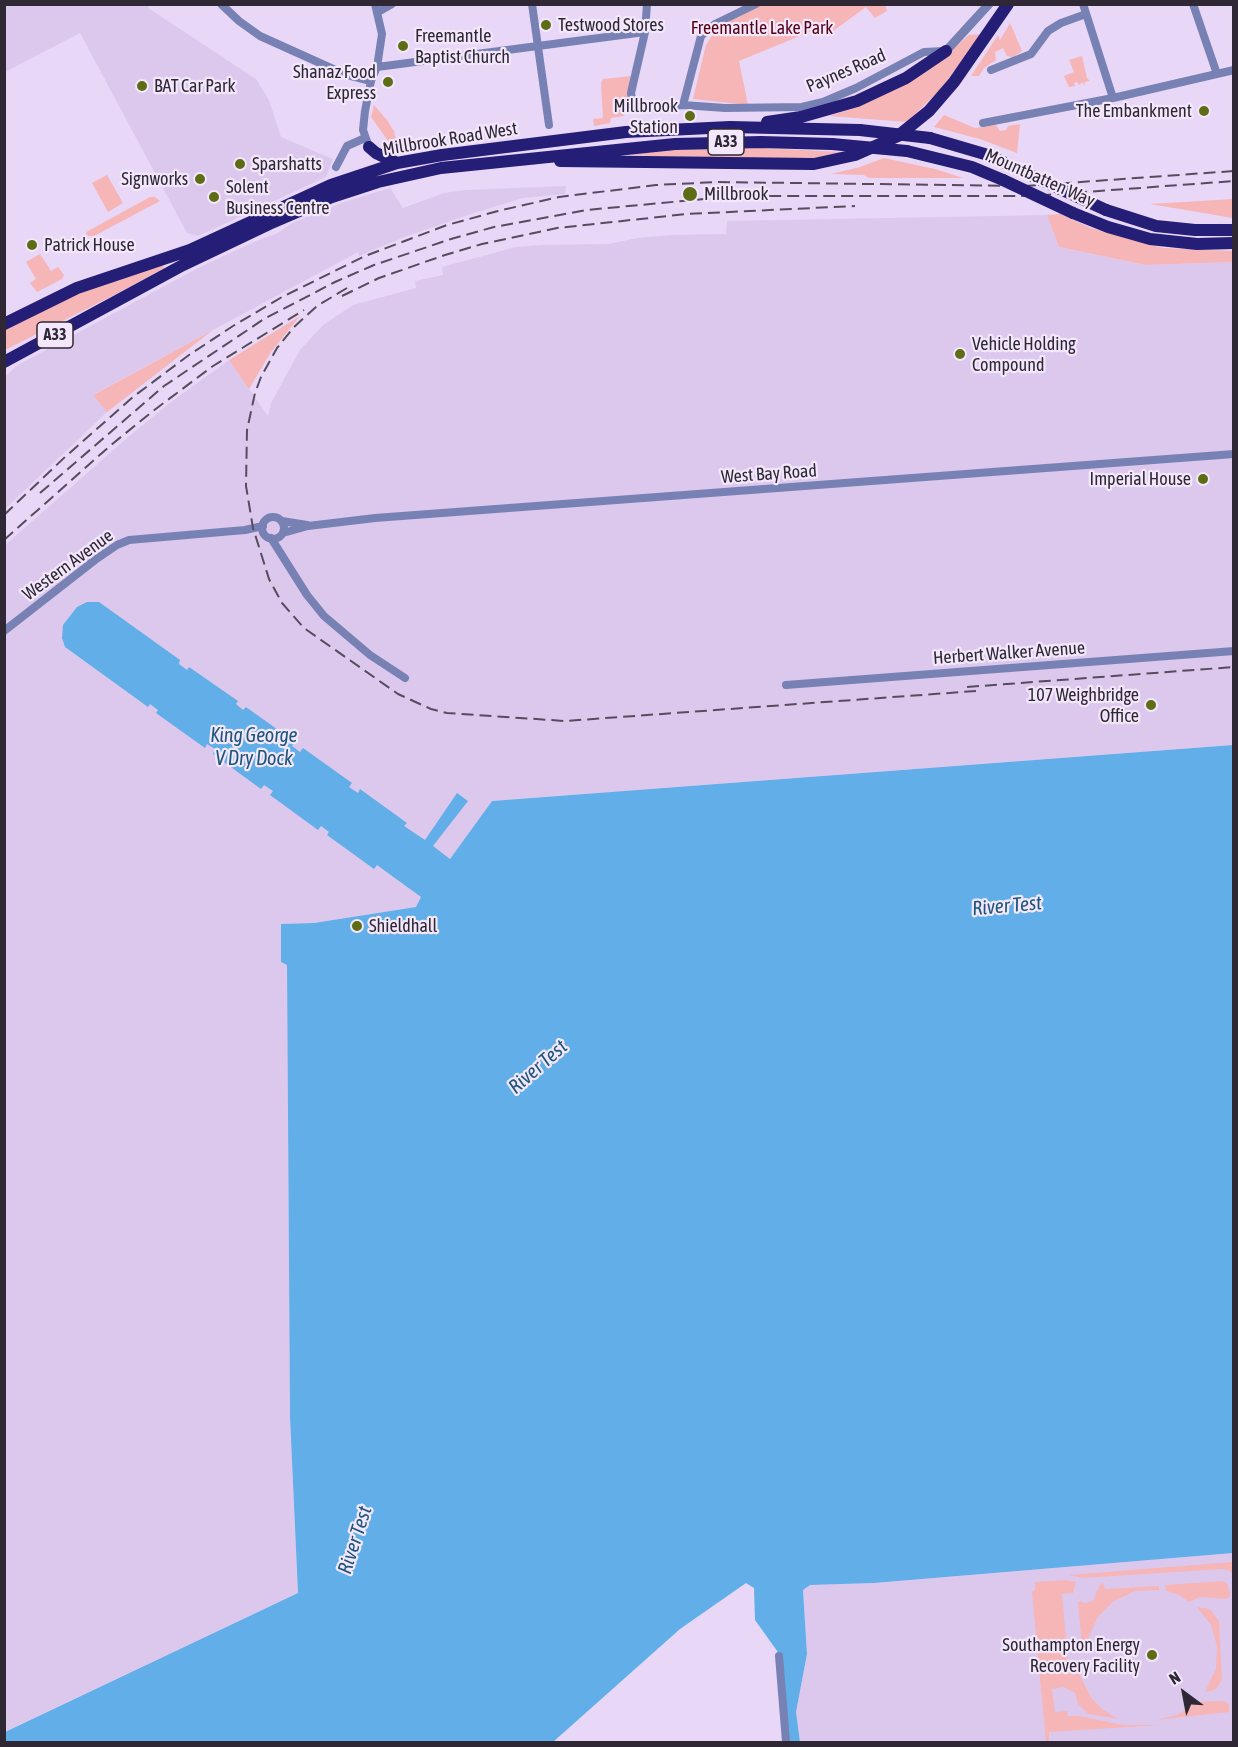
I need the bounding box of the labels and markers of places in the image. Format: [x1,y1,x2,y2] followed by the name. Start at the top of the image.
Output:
[558,14,664,36] place label: Testwood Stores
[539,18,553,32] marker: Testwood Stores
[415,25,510,68] place label: Freemantle Baptist Church
[396,39,410,53] marker: Freemantle Baptist Church
[293,61,376,104] place label: Shanaz Food Express
[154,75,235,97] place label: BAT Car Park
[381,75,395,89] marker: Shanaz Food Express
[135,79,149,93] marker: BAT Car Park
[614,95,678,138] place label: Millbrook Station
[1076,100,1192,122] place label: The Embankment
[1197,104,1211,118] marker: The Embankment
[683,109,697,123] marker: Millbrook Station
[252,153,322,175] place label: Sparshatts
[233,157,247,171] marker: Sparshatts
[121,168,188,190] place label: Signworks
[193,172,207,186] marker: Signworks
[226,176,329,219] place label: Solent Business Centre
[704,183,768,205] place label: Millbrook
[681,185,699,203] marker: Millbrook
[207,190,221,204] marker: Solent Business Centre
[44,234,135,256] place label: Patrick House
[25,238,39,252] marker: Patrick House
[972,333,1076,376] place label: Vehicle Holding Compound
[953,347,967,361] marker: Vehicle Holding Compound
[1090,468,1191,490] place label: Imperial House
[1196,472,1210,486] marker: Imperial House
[1028,684,1139,726] place label: 107 Weighbridge Office
[1144,698,1158,712] marker: 107 Weighbridge Office
[369,915,437,937] place label: Shieldhall
[350,919,364,933] marker: Shieldhall
[1002,1634,1140,1676] place label: Southampton Energy Recovery Facility
[1145,1648,1159,1662] marker: Southampton Energy Recovery Facility

